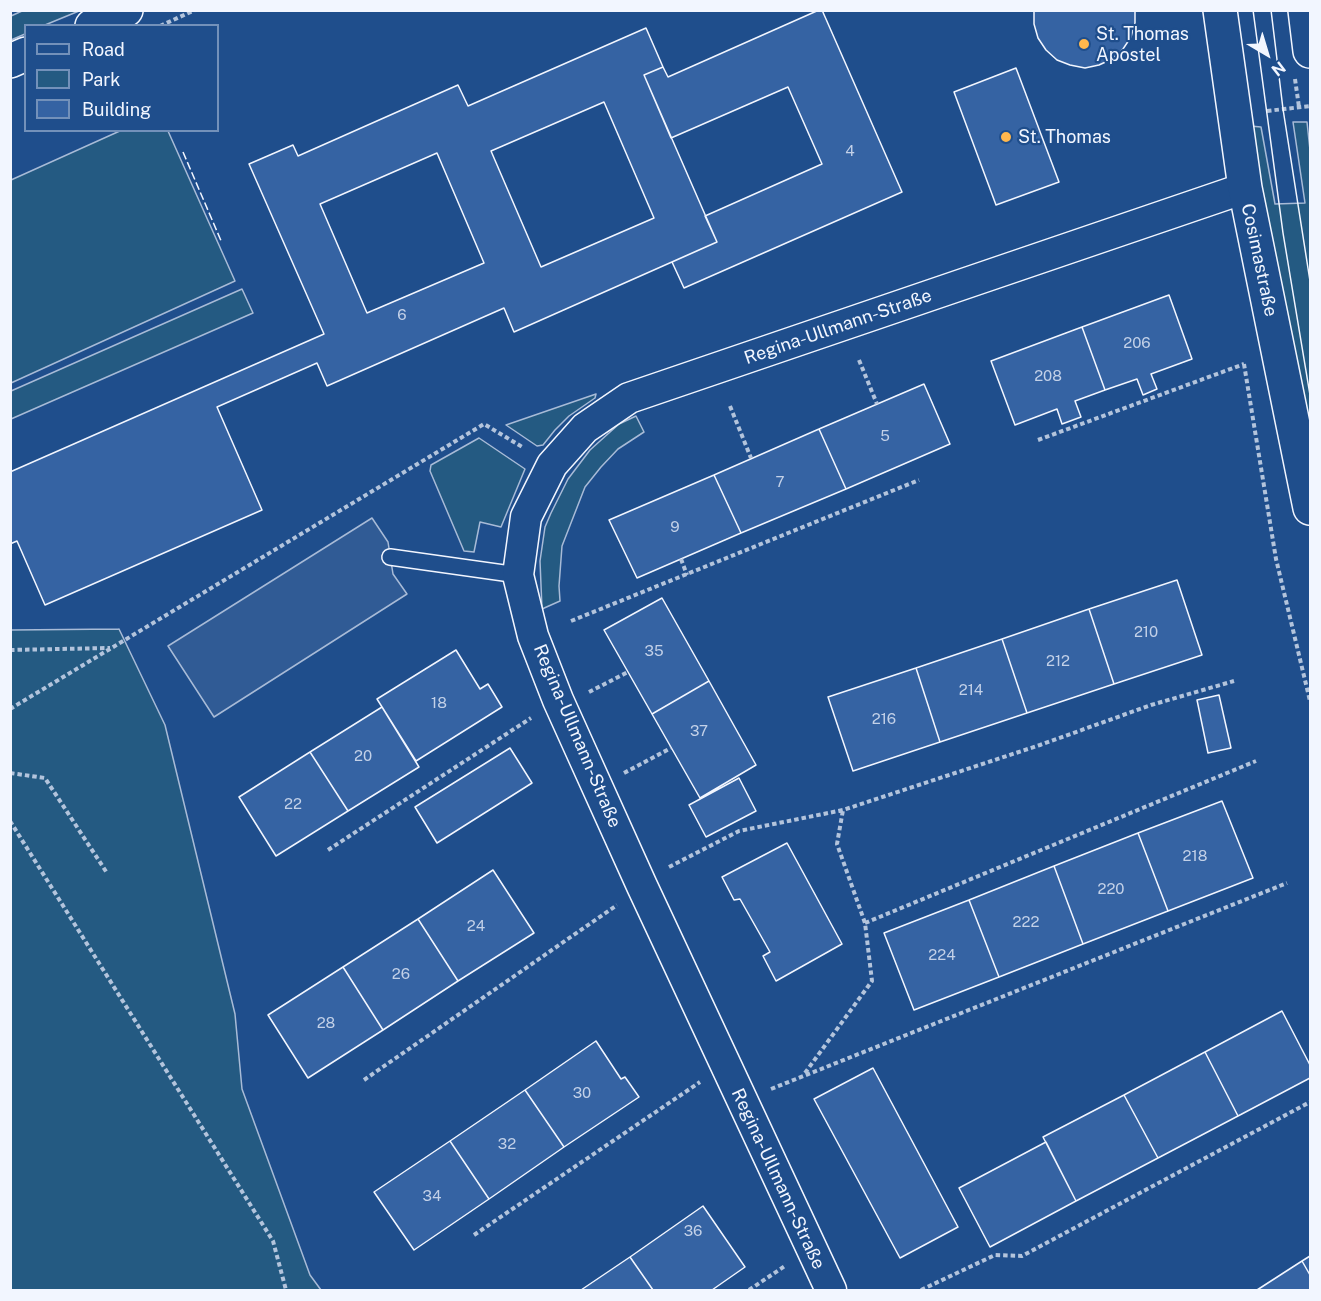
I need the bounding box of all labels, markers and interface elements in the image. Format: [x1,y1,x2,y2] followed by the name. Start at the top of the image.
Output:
[1096,23,1189,66] place label: St. Thomas Apostel
[24,24,219,132] legend
[1237,24,1297,84] north arrow
[1077,37,1091,51] marker: St. Thomas Apostel
[82,39,125,60] text: Road
[1268,57,1289,80] text: N
[82,69,120,90] text: Park
[82,99,151,120] text: Building
[1018,126,1111,148] place label: St. Thomas
[999,130,1013,144] marker: St. Thomas
[845,142,855,160] house number: 4
[1236,202,1282,318] street label: Cosimastraße
[741,285,935,369] street label: Regina-Ullmann-Straße
[397,306,407,324] house number: 6
[1123,334,1151,352] house number: 206
[1034,367,1062,385] house number: 208
[880,427,890,445] house number: 5
[775,473,785,491] house number: 7
[670,518,680,536] house number: 9
[1134,623,1158,641] house number: 210
[529,641,625,831] street label: Regina-Ullmann-Straße
[644,642,664,660] house number: 35
[1046,652,1070,670] house number: 212
[959,681,983,699] house number: 214
[431,694,447,712] house number: 18
[872,710,896,728] house number: 216
[690,722,708,740] house number: 37
[354,747,372,765] house number: 20
[284,795,302,813] house number: 22
[1183,847,1207,865] house number: 218
[1097,880,1125,898] house number: 220
[1013,913,1039,931] house number: 222
[467,917,485,935] house number: 24
[928,946,956,964] house number: 224
[392,965,410,983] house number: 26
[317,1014,335,1032] house number: 28
[573,1084,591,1102] house number: 30
[727,1085,829,1273] street label: Regina-Ullmann-Straße
[498,1135,516,1153] house number: 32
[423,1187,441,1205] house number: 34
[684,1222,702,1240] house number: 36

